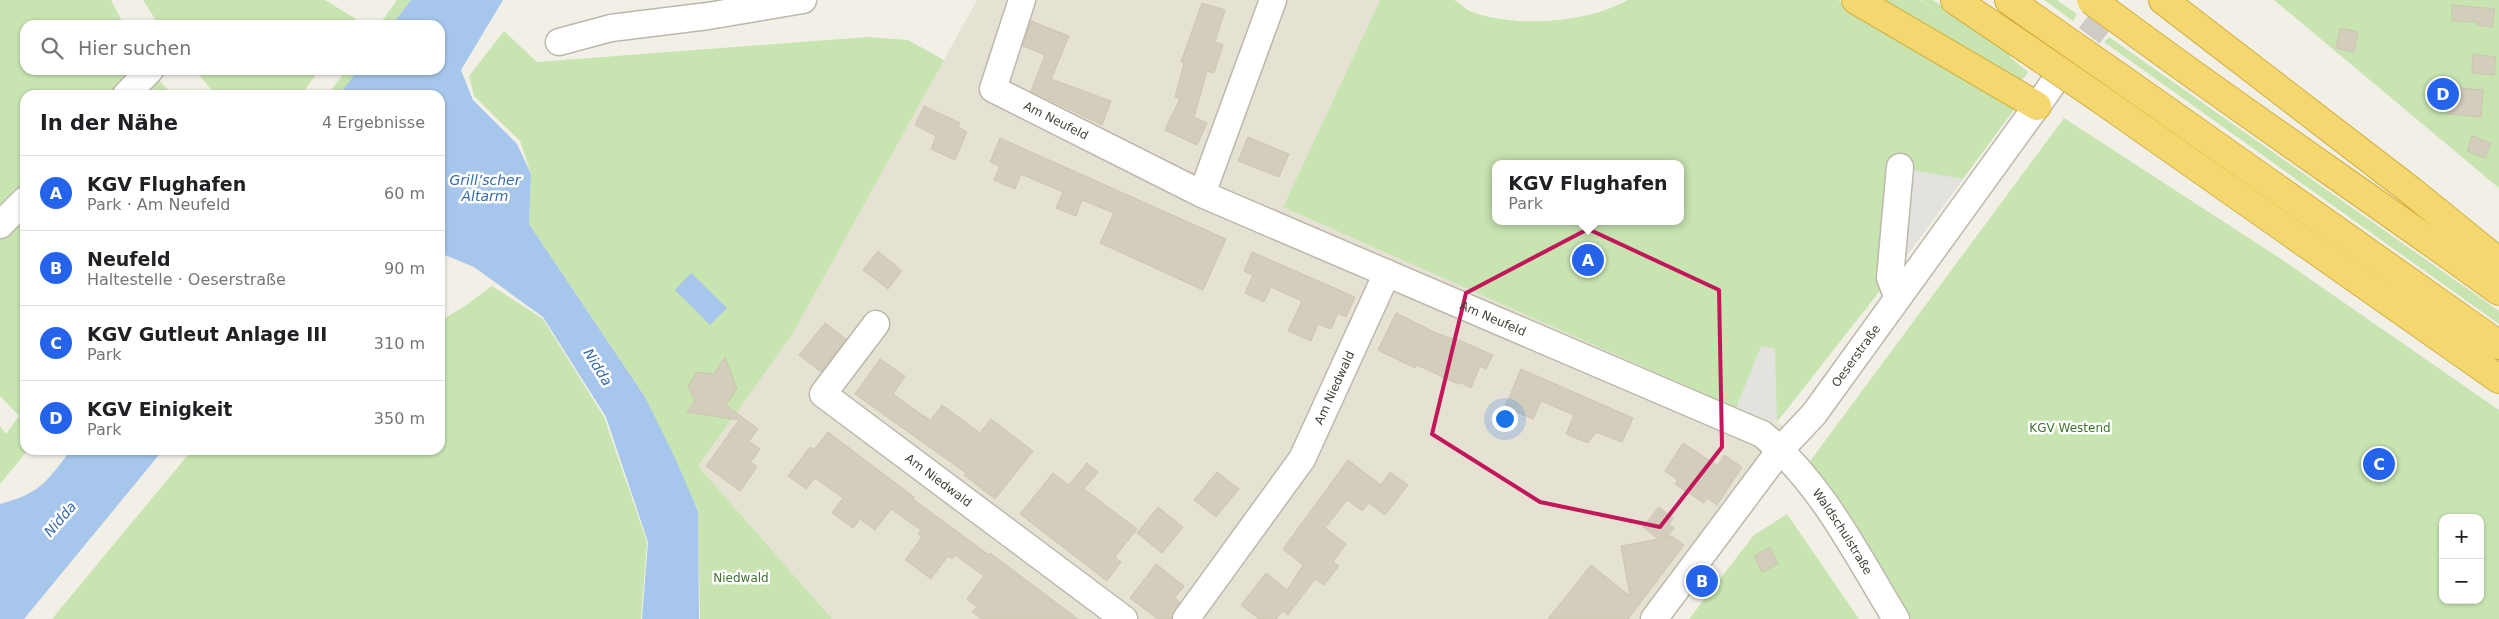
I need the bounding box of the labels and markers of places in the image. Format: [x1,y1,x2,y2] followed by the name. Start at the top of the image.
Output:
[2427,75,2459,113] pin: D
[1572,241,1604,279] pin: A
[2363,445,2395,483] pin: C
[1686,562,1718,600] pin: B

